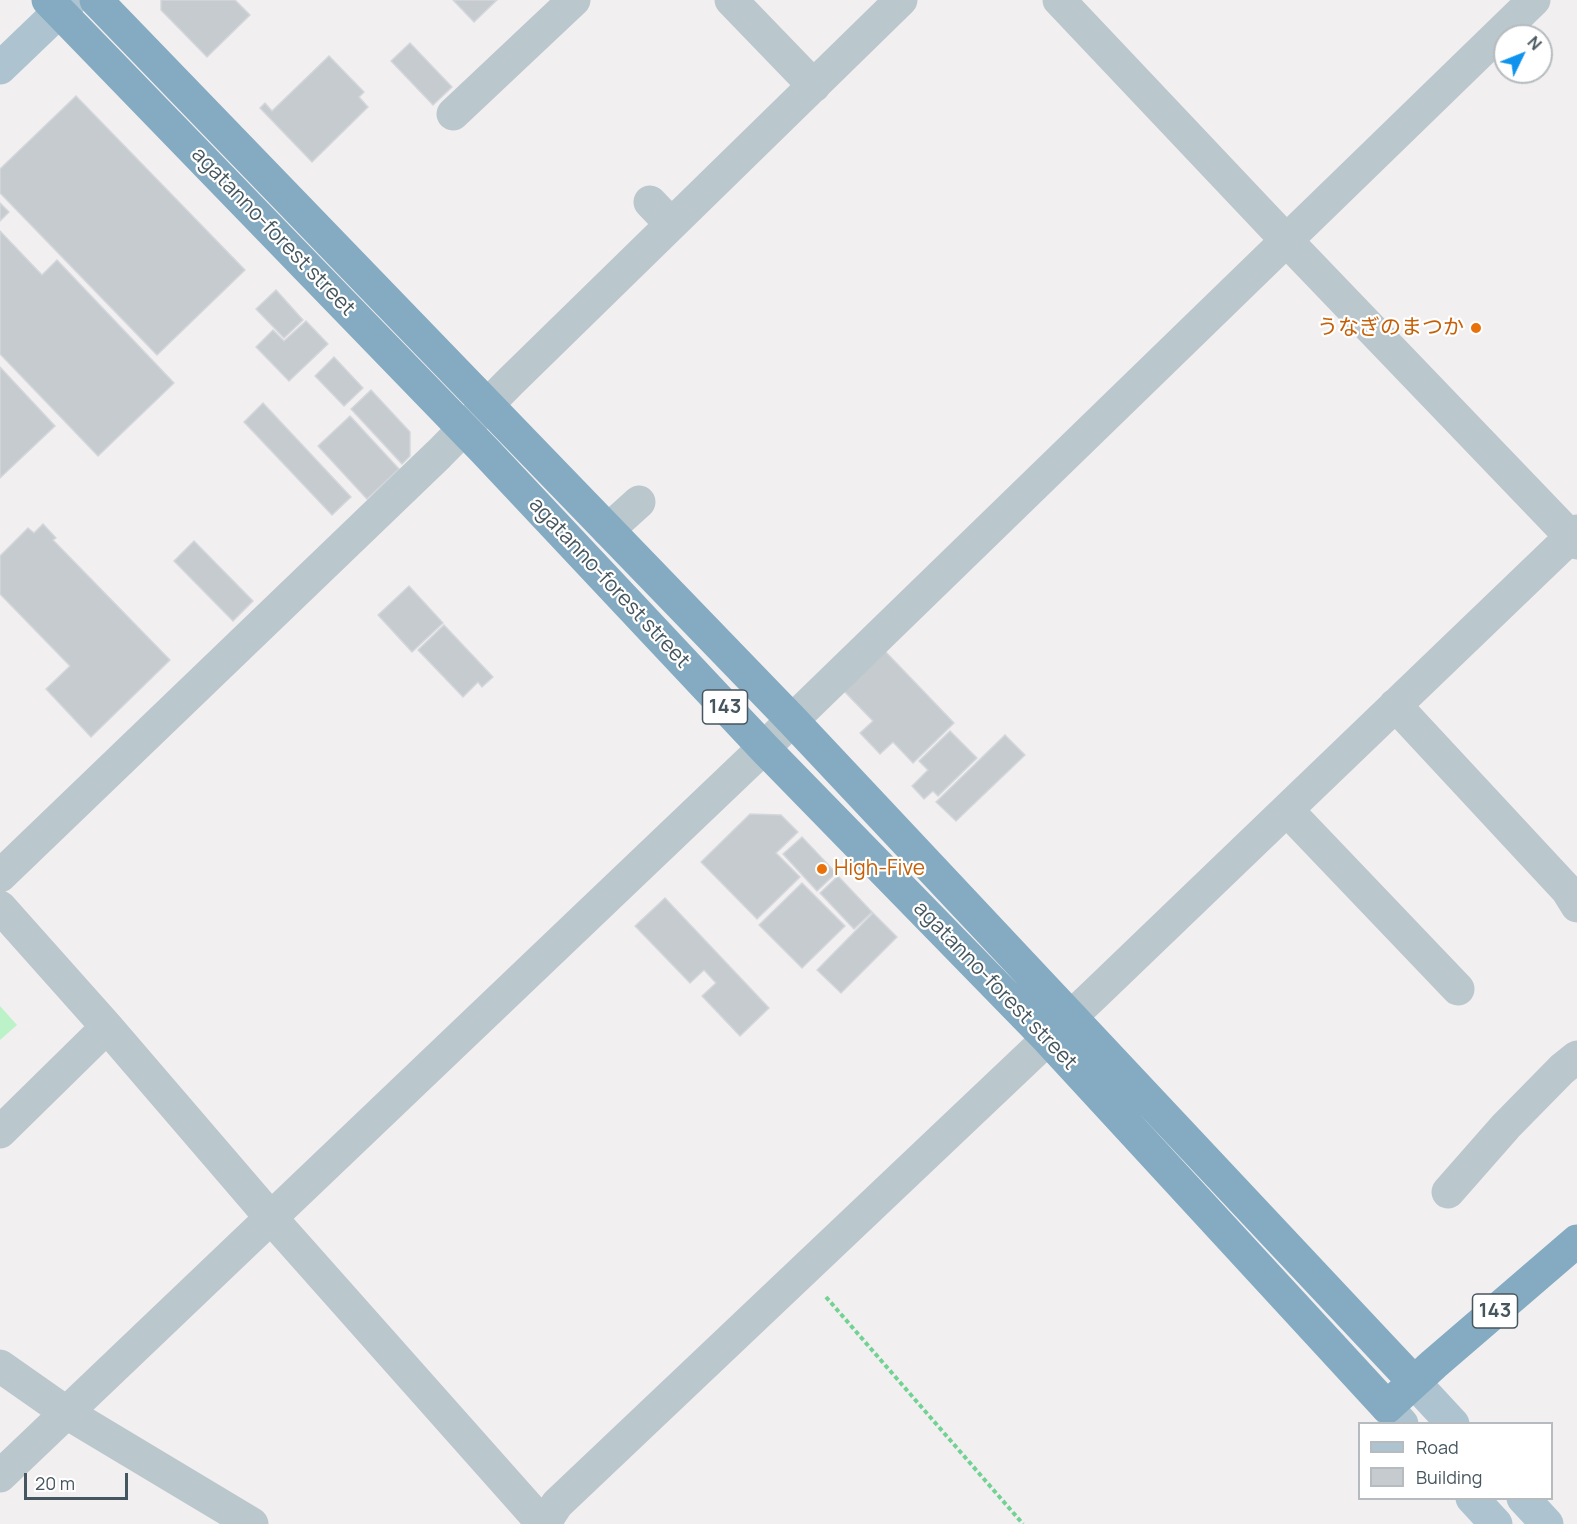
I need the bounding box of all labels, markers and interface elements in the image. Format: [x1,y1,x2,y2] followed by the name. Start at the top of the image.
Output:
[1493,24,1553,84] north arrow
[1523,31,1547,55] text: N
[186,143,360,321] street label: agatanno-forest street
[1317,315,1464,341] place label: うなぎのまつか
[1469,321,1483,335] marker: うなぎのまつか
[523,492,695,674] street label: agatanno-forest street
[702,690,748,724] road number: 143
[834,856,925,882] place label: High-Five
[815,862,829,876] marker: High-Five
[908,897,1082,1075] street label: agatanno-forest street
[1472,1294,1518,1328] road number: 143
[1358,1422,1553,1500] legend
[1416,1435,1459,1459] text: Road
[27,1461,130,1499] scale bar
[1416,1465,1482,1489] text: Building
[35,1471,75,1495] text: 20 m

